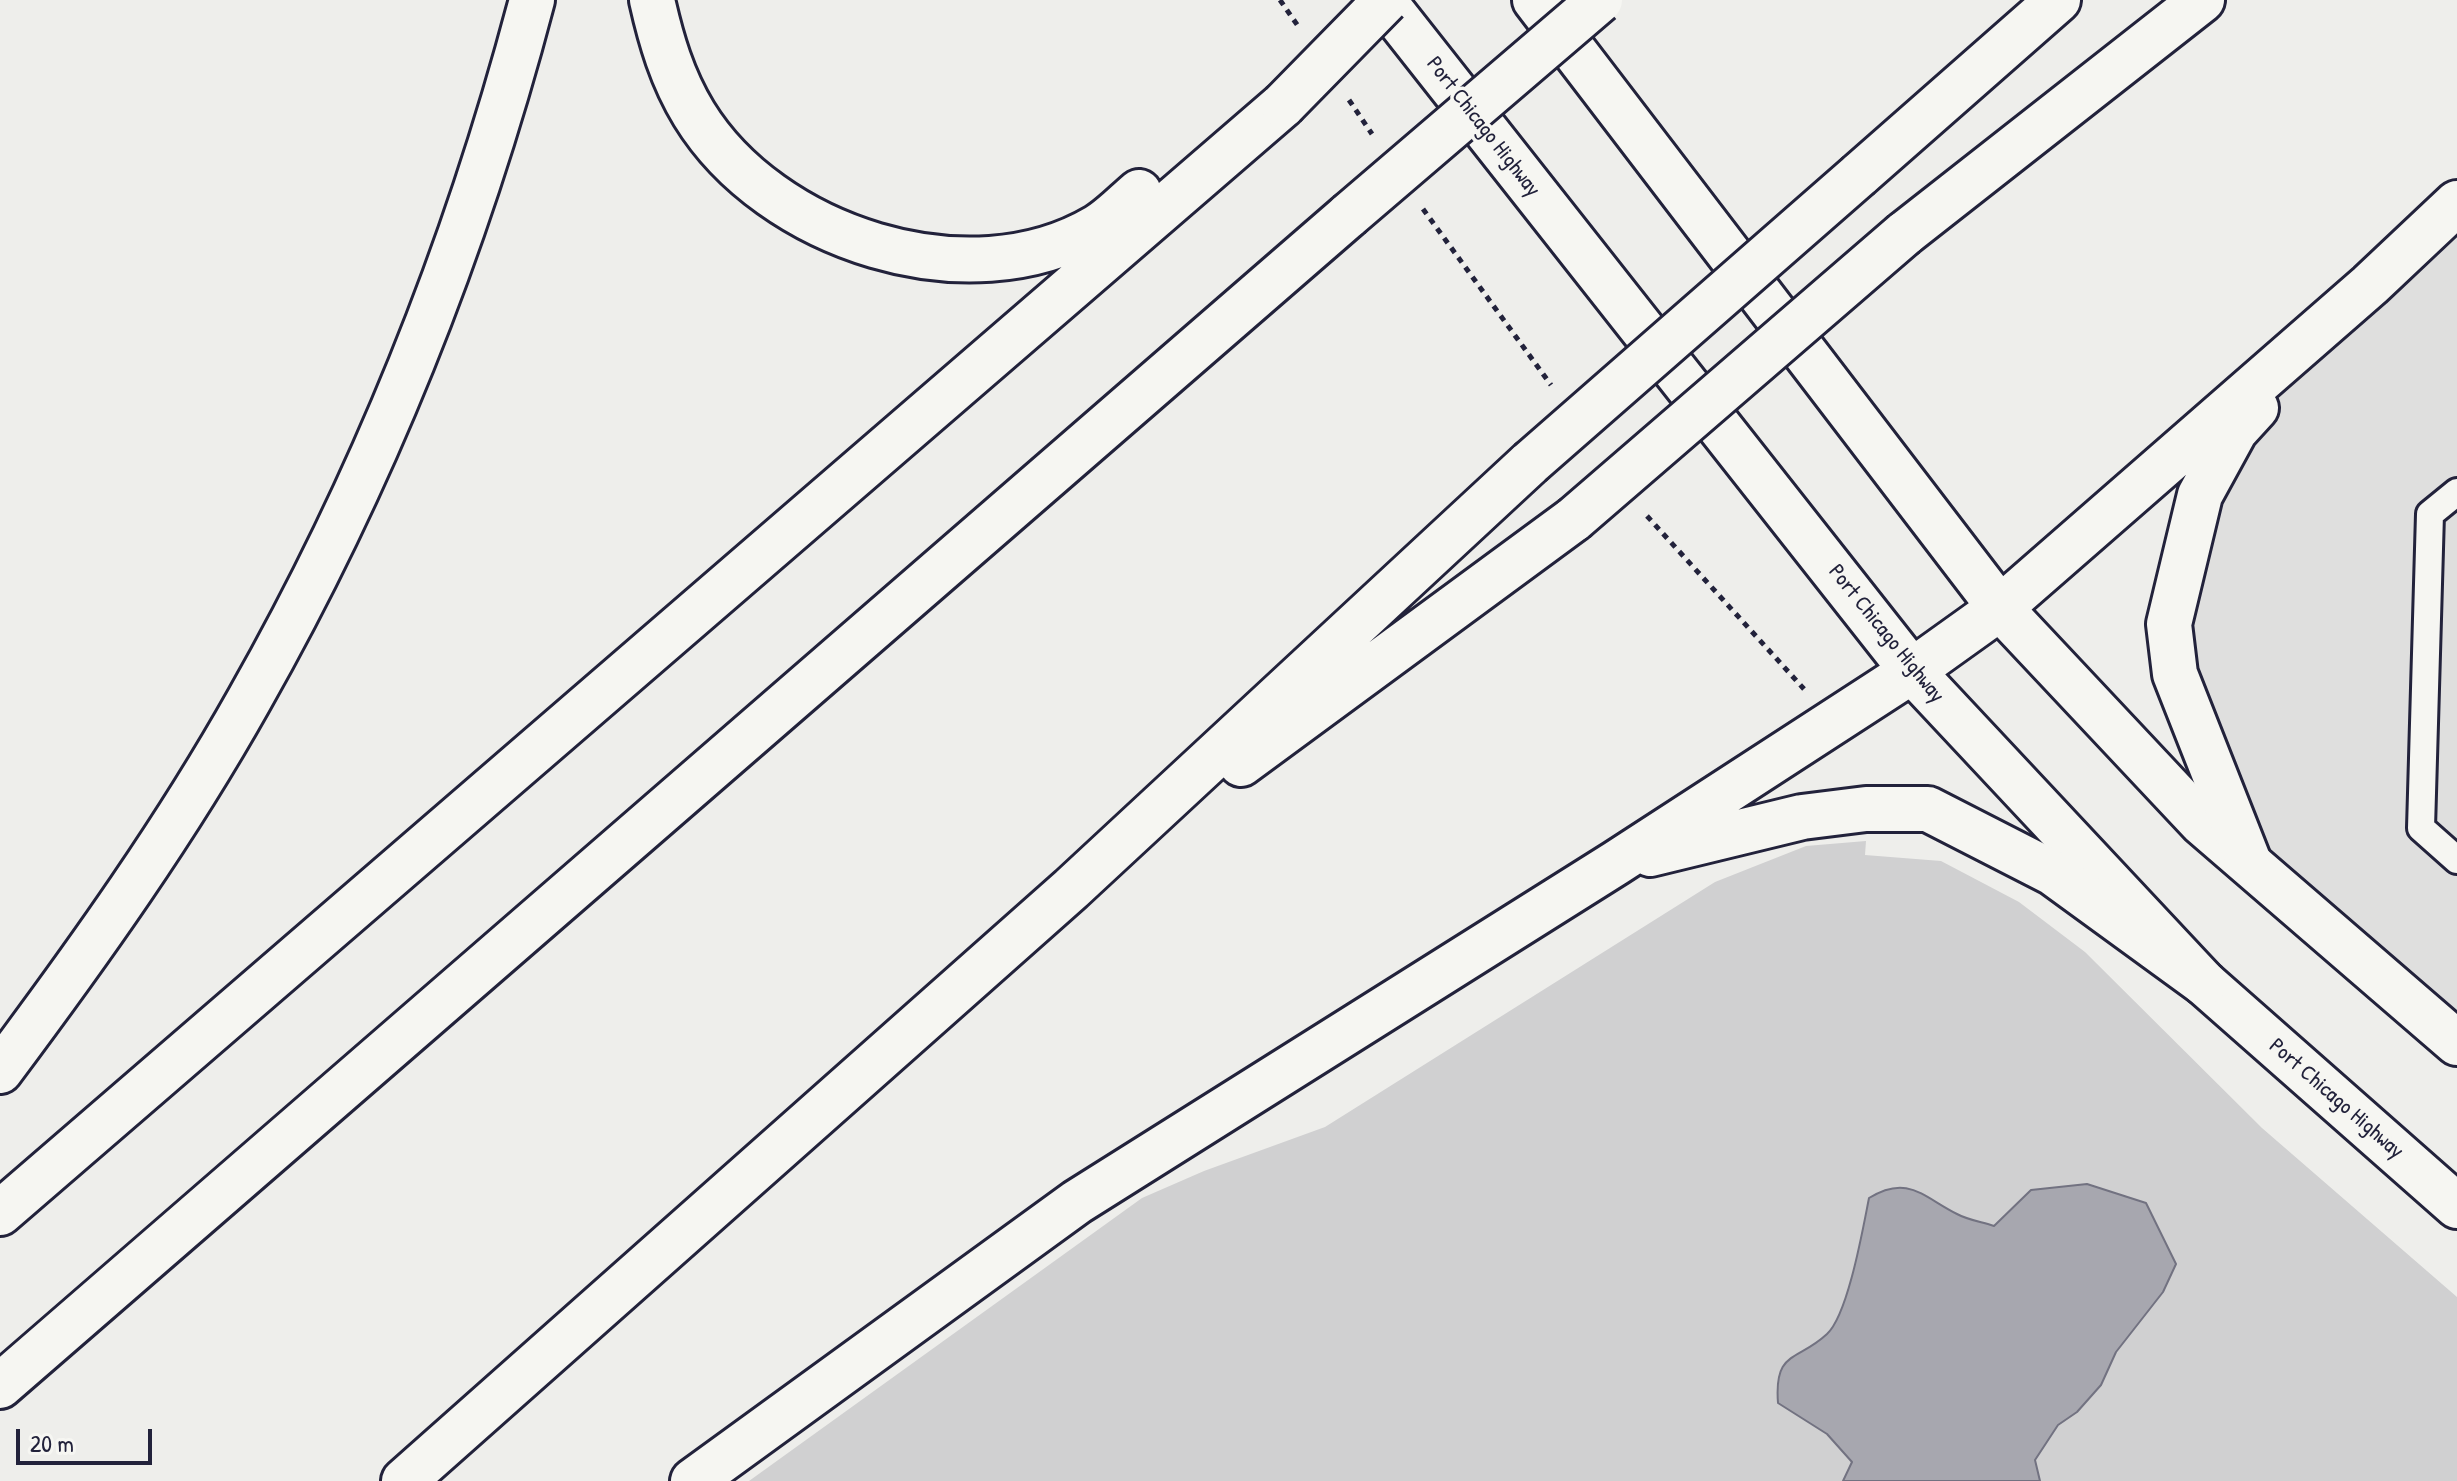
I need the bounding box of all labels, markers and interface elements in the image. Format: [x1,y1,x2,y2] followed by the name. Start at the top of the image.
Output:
[1420,52,1546,202] street label: Port Chicago Highway
[1822,560,1950,708] street label: Port Chicago Highway
[2263,1033,2409,1165] street label: Port Chicago Highway
[20,1413,156,1463] scale bar
[30,1427,74,1459] text: 20 m

